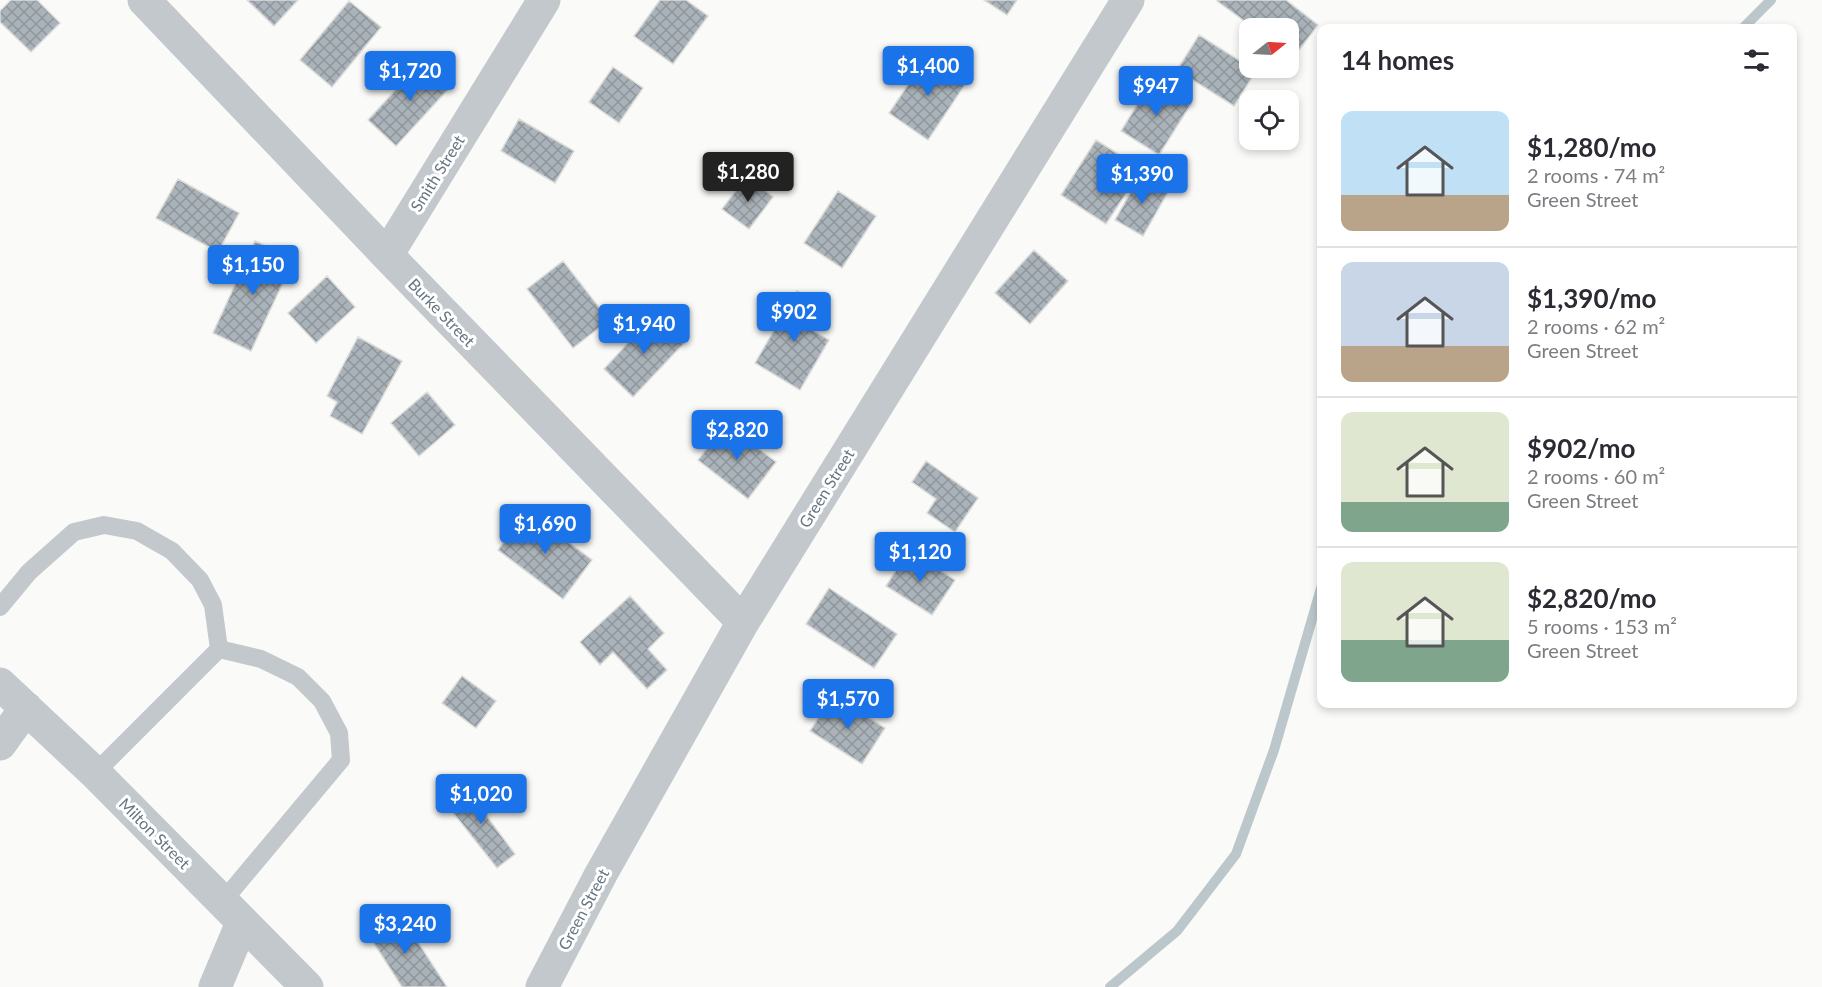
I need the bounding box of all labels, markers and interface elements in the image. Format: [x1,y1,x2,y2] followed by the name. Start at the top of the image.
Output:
[1239,18,1299,78] north arrow
[1239,18,1299,150] map controls
[1341,44,1454,76] text: 14 homes
[1740,44,1773,77] icon: filters
[879,46,977,97] pin: $1,400
[361,51,459,102] pin: $1,720
[897,53,959,77] text: $1,400
[379,58,441,82] text: $1,720
[1120,66,1192,117] pin: $947
[1133,73,1179,97] text: $947
[1239,90,1299,150] button: locate
[406,131,468,215] street label: Smith Street
[1527,131,1657,163] text: $1,280/mo
[1389,135,1461,207] icon: home
[699,152,797,203] pin: $1,280
[1093,154,1191,205] pin: $1,390
[717,159,779,183] text: $1,280
[1111,161,1173,185] text: $1,390
[1527,163,1665,187] text: 2 rooms · 74 m²
[1527,187,1638,211] text: Green Street
[204,245,302,296] pin: $1,150
[222,252,284,276] text: $1,150
[405,274,479,350] street label: Burke Street
[1527,282,1657,314] text: $1,390/mo
[1389,286,1461,358] icon: home
[758,292,830,343] pin: $902
[771,299,817,323] text: $902
[595,304,693,355] pin: $1,940
[613,311,675,335] text: $1,940
[1527,314,1665,338] text: 2 rooms · 62 m²
[1527,338,1638,362] text: Green Street
[688,410,786,461] pin: $2,820
[706,417,768,441] text: $2,820
[1527,432,1635,464] text: $902/mo
[1389,436,1461,508] icon: home
[794,445,858,531] street label: Green Street
[1527,464,1665,488] text: 2 rooms · 60 m²
[1527,488,1638,512] text: Green Street
[496,504,594,555] pin: $1,690
[514,511,576,535] text: $1,690
[871,532,969,583] pin: $1,120
[889,539,951,563] text: $1,120
[1527,582,1657,614] text: $2,820/mo
[1389,586,1461,658] icon: home
[1527,614,1677,638] text: 5 rooms · 153 m²
[1527,638,1638,662] text: Green Street
[799,679,897,730] pin: $1,570
[817,686,879,710] text: $1,570
[432,774,530,825] pin: $1,020
[450,781,512,805] text: $1,020
[116,794,195,873] street label: Milton Street
[554,865,612,953] street label: Green Street
[356,904,454,955] pin: $3,240
[374,911,436,935] text: $3,240

